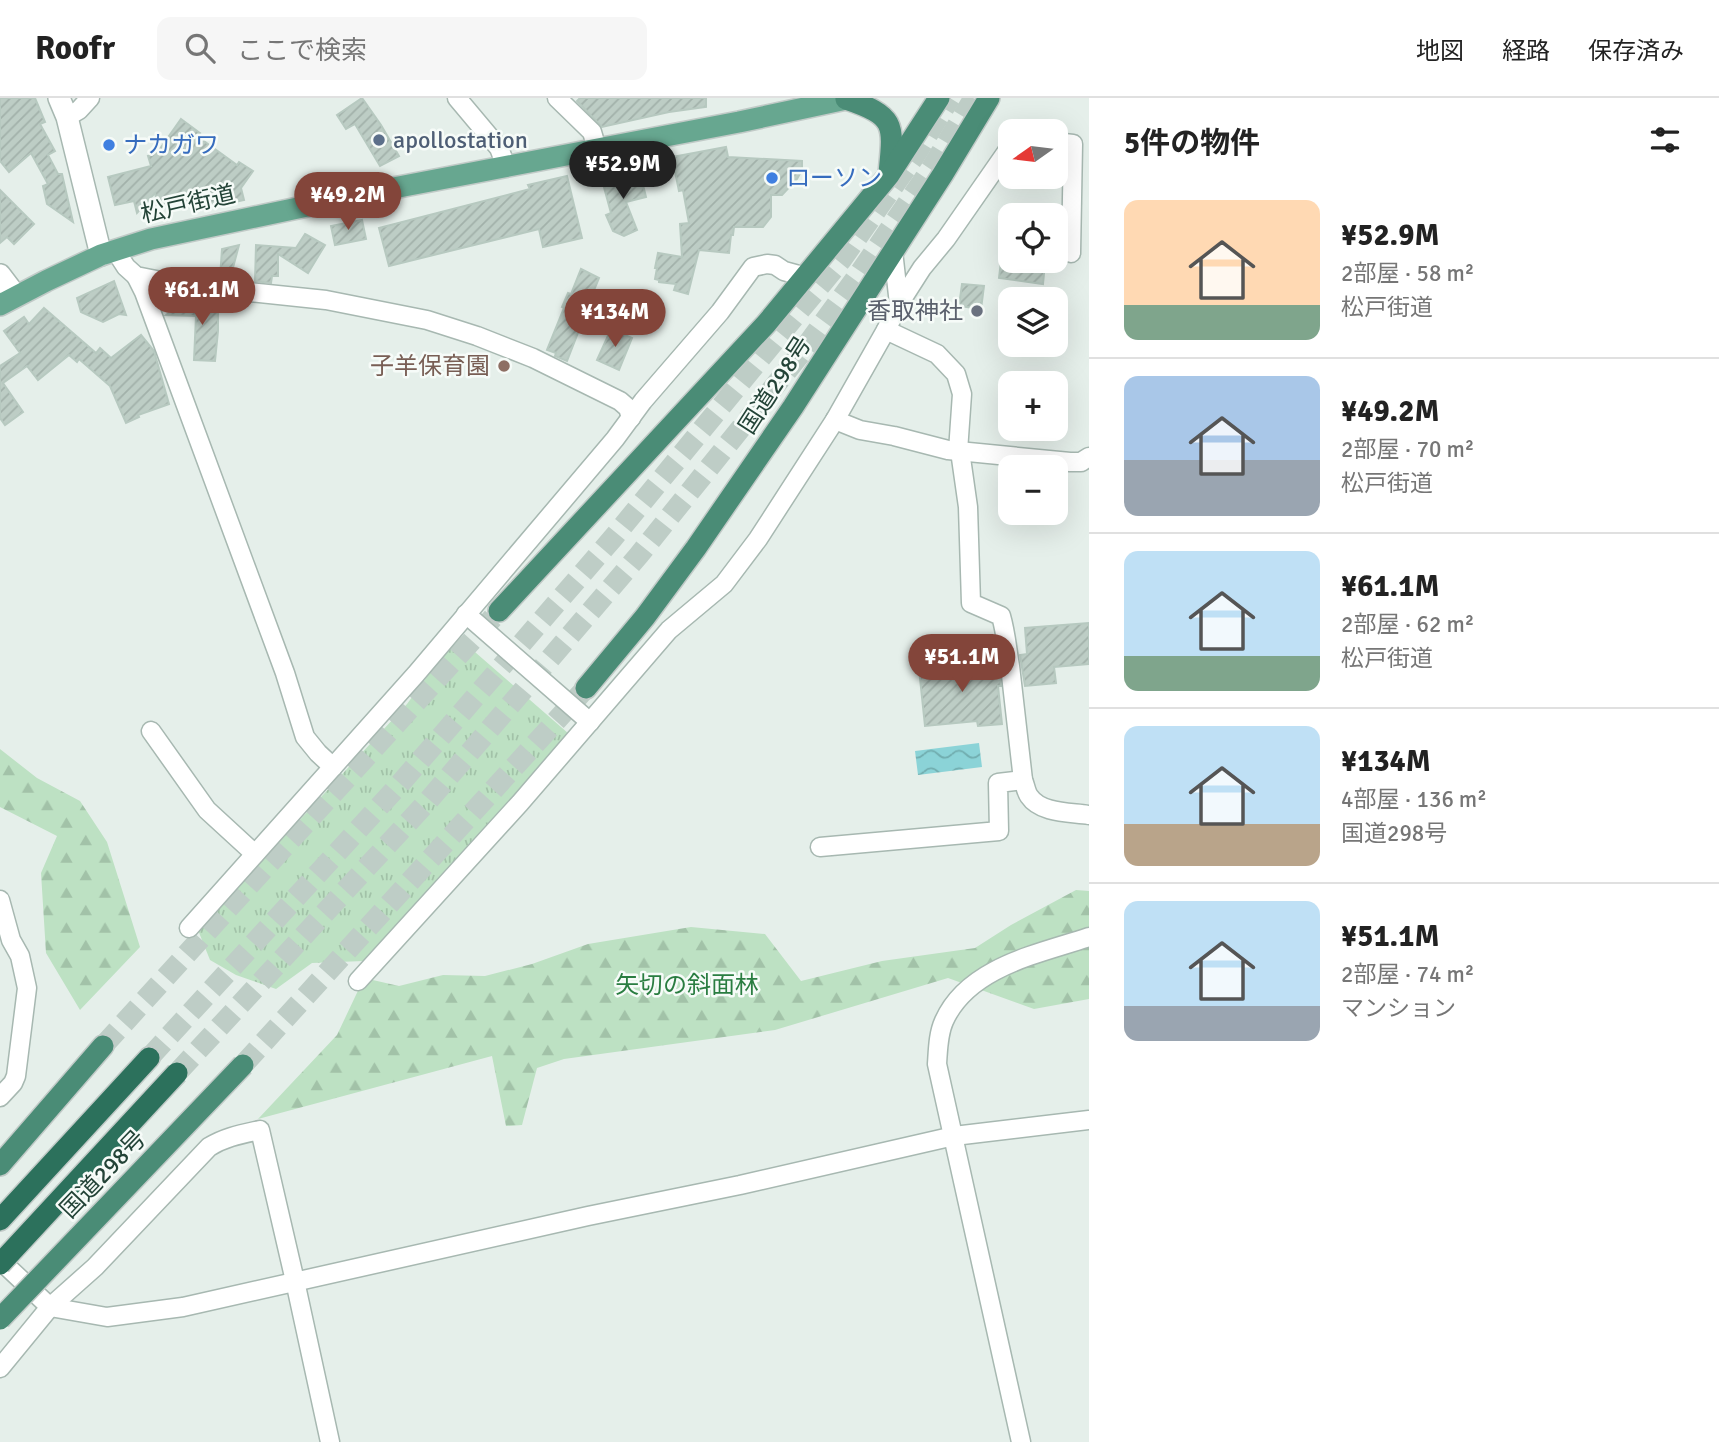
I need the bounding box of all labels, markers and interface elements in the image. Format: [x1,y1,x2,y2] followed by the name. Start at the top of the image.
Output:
[157,17,647,80] search box
[35,28,115,69] text: Roofr
[181,29,219,67] icon: search
[237,35,367,67] text: ここで検索
[1416,36,1464,66] text: 地図
[1502,36,1550,66] text: 経路
[1588,36,1684,66] text: 保存済み
[998,119,1068,189] north arrow
[998,119,1068,525] map controls
[1646,121,1684,159] icon: filters
[393,125,528,155] place label: apollostation
[1124,125,1260,162] text: 5件の物件
[123,130,219,160] place label: ナカガワ
[371,132,387,148] marker: apollostation
[101,137,117,153] marker: ナカガワ
[566,141,680,201] pin: ¥52.9M
[585,149,661,178] text: ¥52.9M
[786,163,882,193] place label: ローソン
[764,170,780,186] marker: ローソン
[291,172,405,232] pin: ¥49.2M
[138,179,238,229] street label: 松戸街道
[310,180,386,209] text: ¥49.2M
[998,203,1068,273] button: locate
[1341,217,1439,254] text: ¥52.9M
[1180,228,1264,312] icon: home
[1341,259,1474,288] text: 2部屋 · 58 m²
[145,268,259,327] pin: ¥61.1M
[164,275,240,304] text: ¥61.1M
[998,287,1068,357] button: layers
[566,289,664,349] pin: ¥134M
[1341,293,1433,322] text: 松戸街道
[867,296,963,326] place label: 香取神社
[581,297,649,326] text: ¥134M
[969,303,985,319] marker: 香取神社
[732,330,818,440] street label: 国道298号
[370,351,490,381] place label: 子羊保育園
[496,358,512,374] marker: 子羊保育園
[998,371,1068,441] button: +
[1341,393,1439,430] text: ¥49.2M
[1180,404,1264,488] icon: home
[1341,435,1474,464] text: 2部屋 · 70 m²
[998,455,1068,525] button: −
[1341,469,1433,498] text: 松戸街道
[1341,568,1439,605] text: ¥61.1M
[1180,579,1264,663] icon: home
[1341,610,1474,639] text: 2部屋 · 62 m²
[905,634,1019,694] pin: ¥51.1M
[924,642,1000,671] text: ¥51.1M
[1341,644,1433,673] text: 松戸街道
[1341,743,1431,780] text: ¥134M
[1180,754,1264,838] icon: home
[1341,785,1487,814] text: 4部屋 · 136 m²
[1341,819,1447,848] text: 国道298号
[1341,918,1439,955] text: ¥51.1M
[1180,929,1264,1013] icon: home
[1341,960,1474,989] text: 2部屋 · 74 m²
[615,970,759,1000] park label: 矢切の斜面林
[1341,994,1456,1023] text: マンション
[54,1124,152,1224] street label: 国道298号

